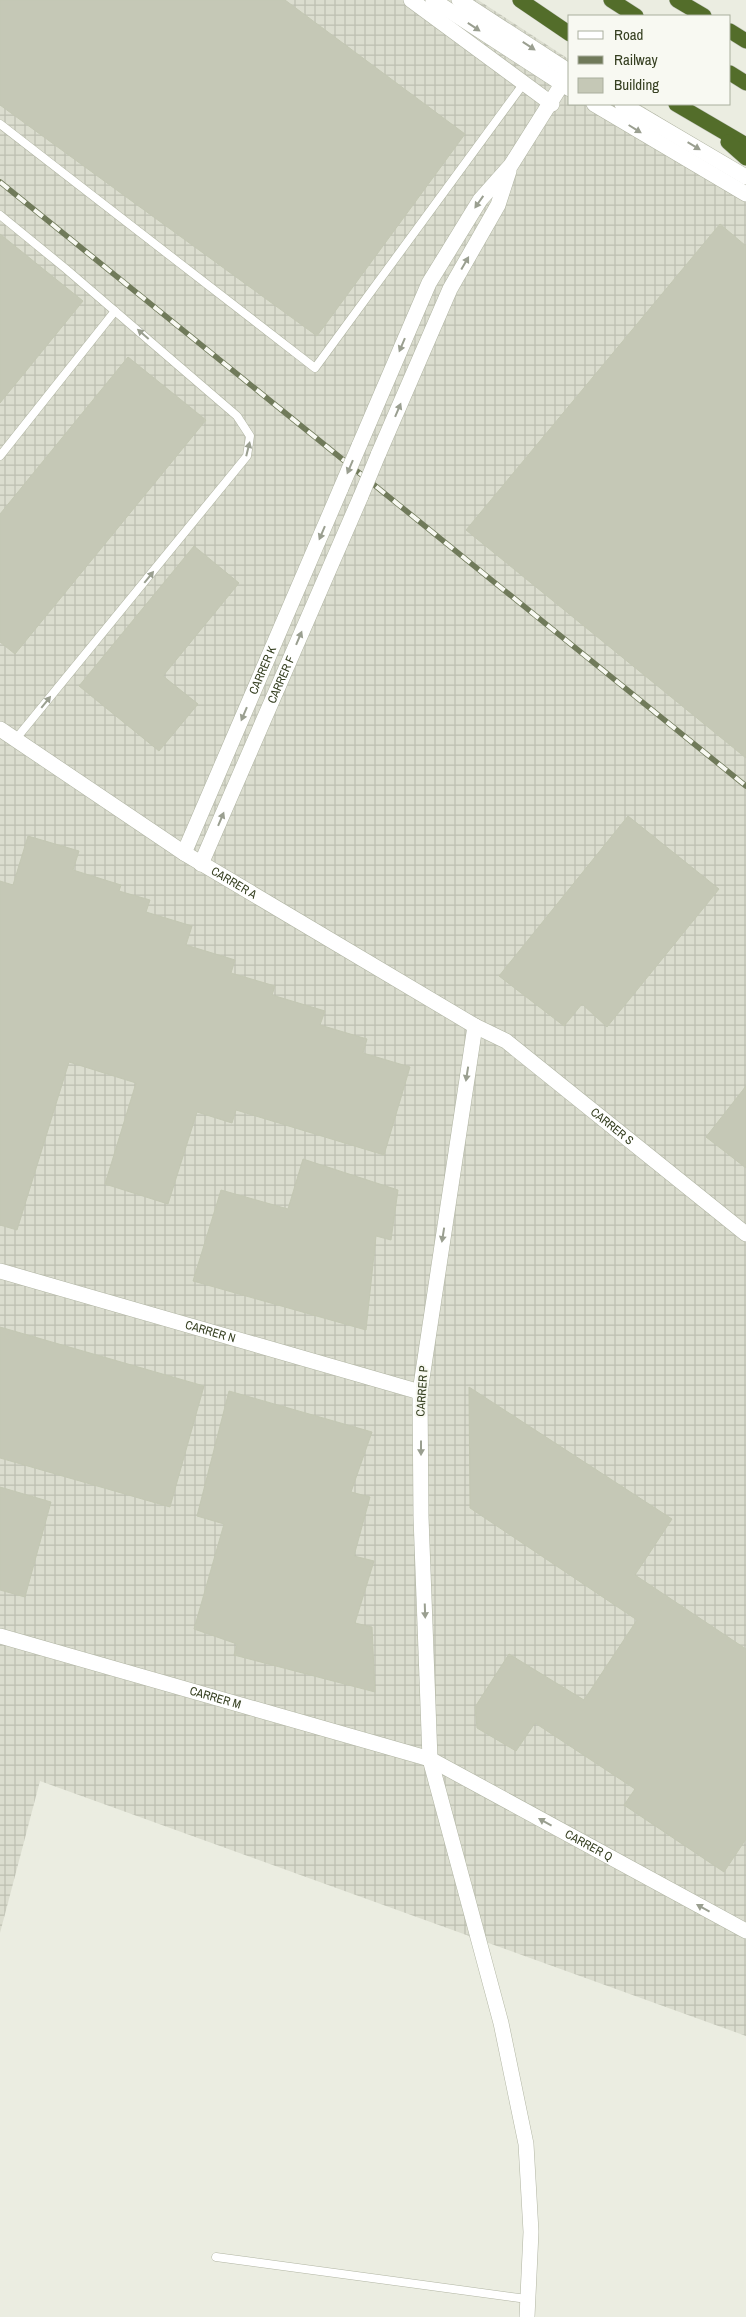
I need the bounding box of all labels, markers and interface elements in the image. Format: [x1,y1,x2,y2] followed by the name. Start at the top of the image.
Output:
[568,15,731,105] legend
[467,22,481,32] one-way arrow
[614,24,643,45] text: Road
[522,41,536,51] one-way arrow
[614,49,659,70] text: Railway
[614,74,659,95] text: Building
[629,125,642,134] one-way arrow
[688,142,701,151] one-way arrow
[474,195,484,209] one-way arrow
[461,256,470,269] one-way arrow
[136,329,149,340] one-way arrow
[398,338,406,352] one-way arrow
[394,403,402,417] one-way arrow
[244,442,252,457] one-way arrow
[346,460,354,474] one-way arrow
[317,525,325,540] one-way arrow
[143,570,154,583] one-way arrow
[296,631,304,645] one-way arrow
[245,643,280,697] street label: CARRER K
[264,653,299,706] street label: CARRER F
[40,696,51,709] one-way arrow
[239,707,247,721] one-way arrow
[217,812,225,826] one-way arrow
[208,863,260,903] street label: CARRER A
[463,1067,471,1083] one-way arrow
[587,1104,637,1149] street label: CARRER S
[438,1227,446,1243] one-way arrow
[184,1317,237,1346] street label: CARRER N
[412,1365,432,1417] street label: CARRER P
[417,1440,425,1456] one-way arrow
[421,1603,429,1619] one-way arrow
[188,1683,243,1713] street label: CARRER M
[538,1818,552,1826] one-way arrow
[562,1826,616,1865] street label: CARRER Q
[696,1904,710,1912] one-way arrow

